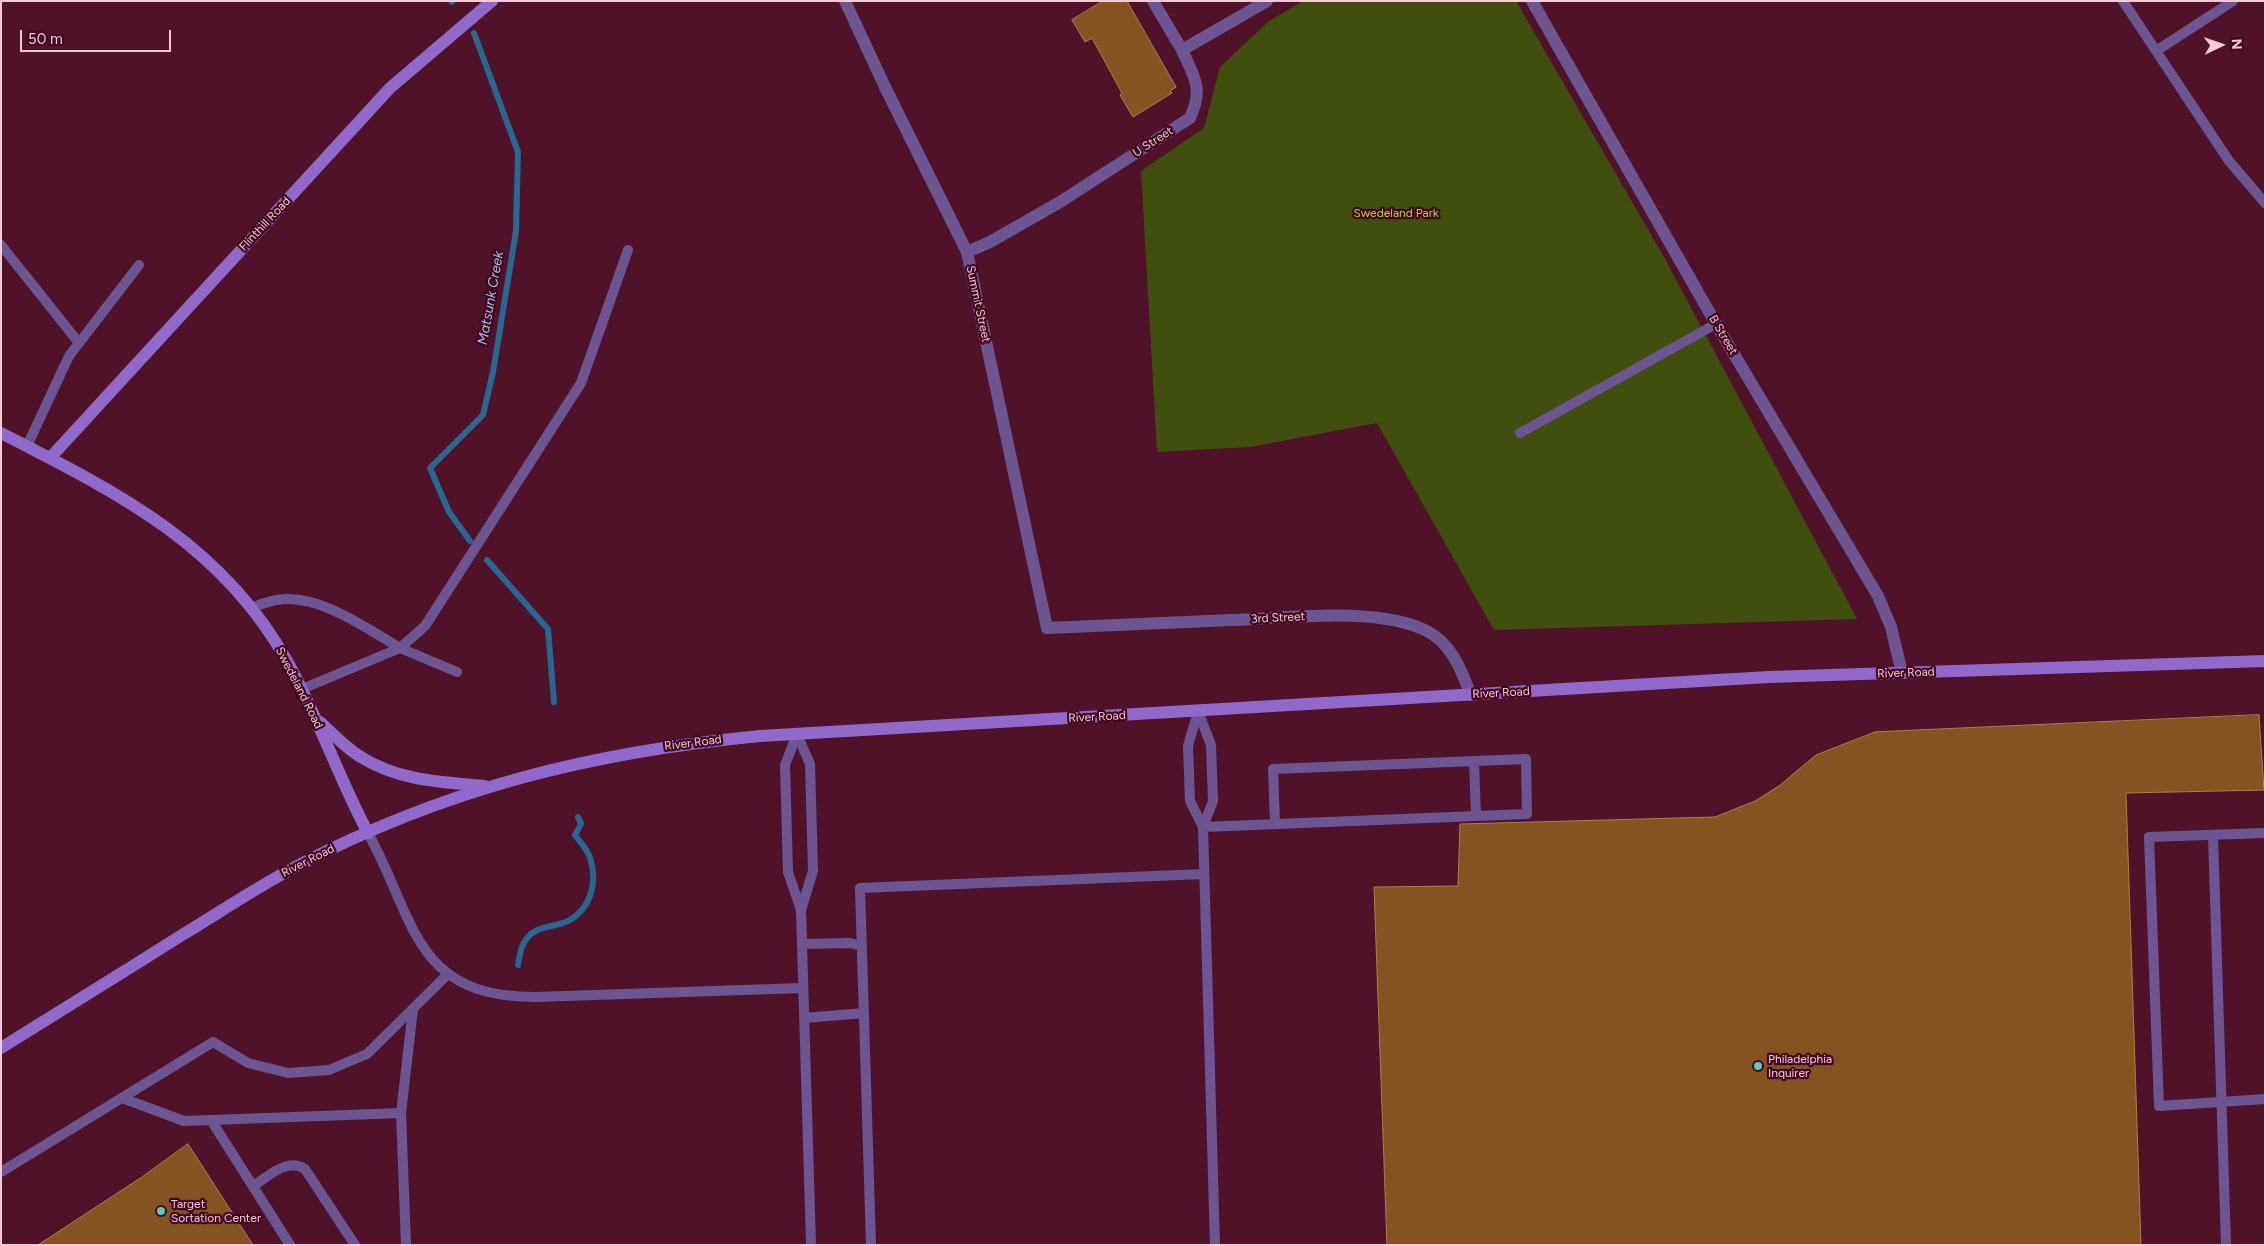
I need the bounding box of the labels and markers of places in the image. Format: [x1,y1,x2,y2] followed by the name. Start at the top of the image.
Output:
[1768,1052,1832,1080] place label: Philadelphia Inquirer
[1752,1060,1764,1072] marker: Philadelphia Inquirer
[171,1197,261,1225] place label: Target Sortation Center
[155,1205,167,1217] marker: Target Sortation Center

